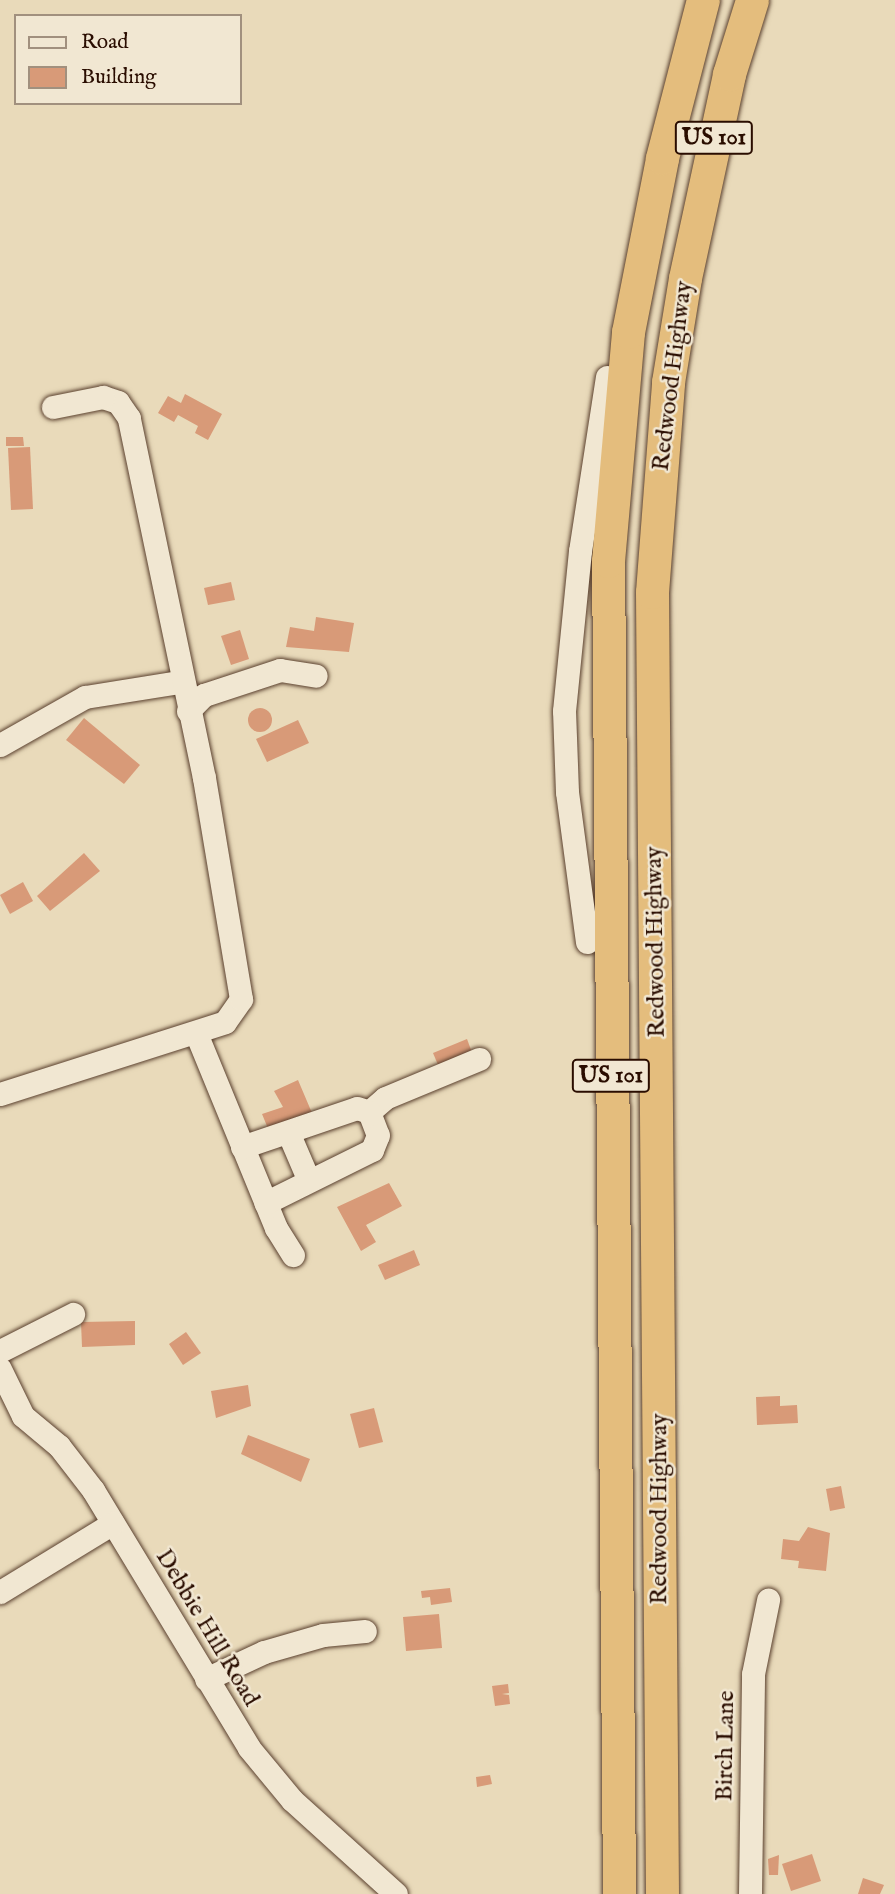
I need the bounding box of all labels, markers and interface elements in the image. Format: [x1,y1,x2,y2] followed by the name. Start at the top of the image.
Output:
[14,14,242,105] legend
[81,29,128,56] text: Road
[81,64,156,91] text: Building
[674,119,754,158] road number: US 101
[647,279,699,473] street label: Redwood Highway
[640,846,672,1038] street label: Redwood Highway
[571,1056,651,1096] road number: US 101
[646,1413,674,1605] street label: Redwood Highway
[149,1544,265,1712] street label: Debbie Hill Road
[711,1690,741,1802] street label: Birch Lane

